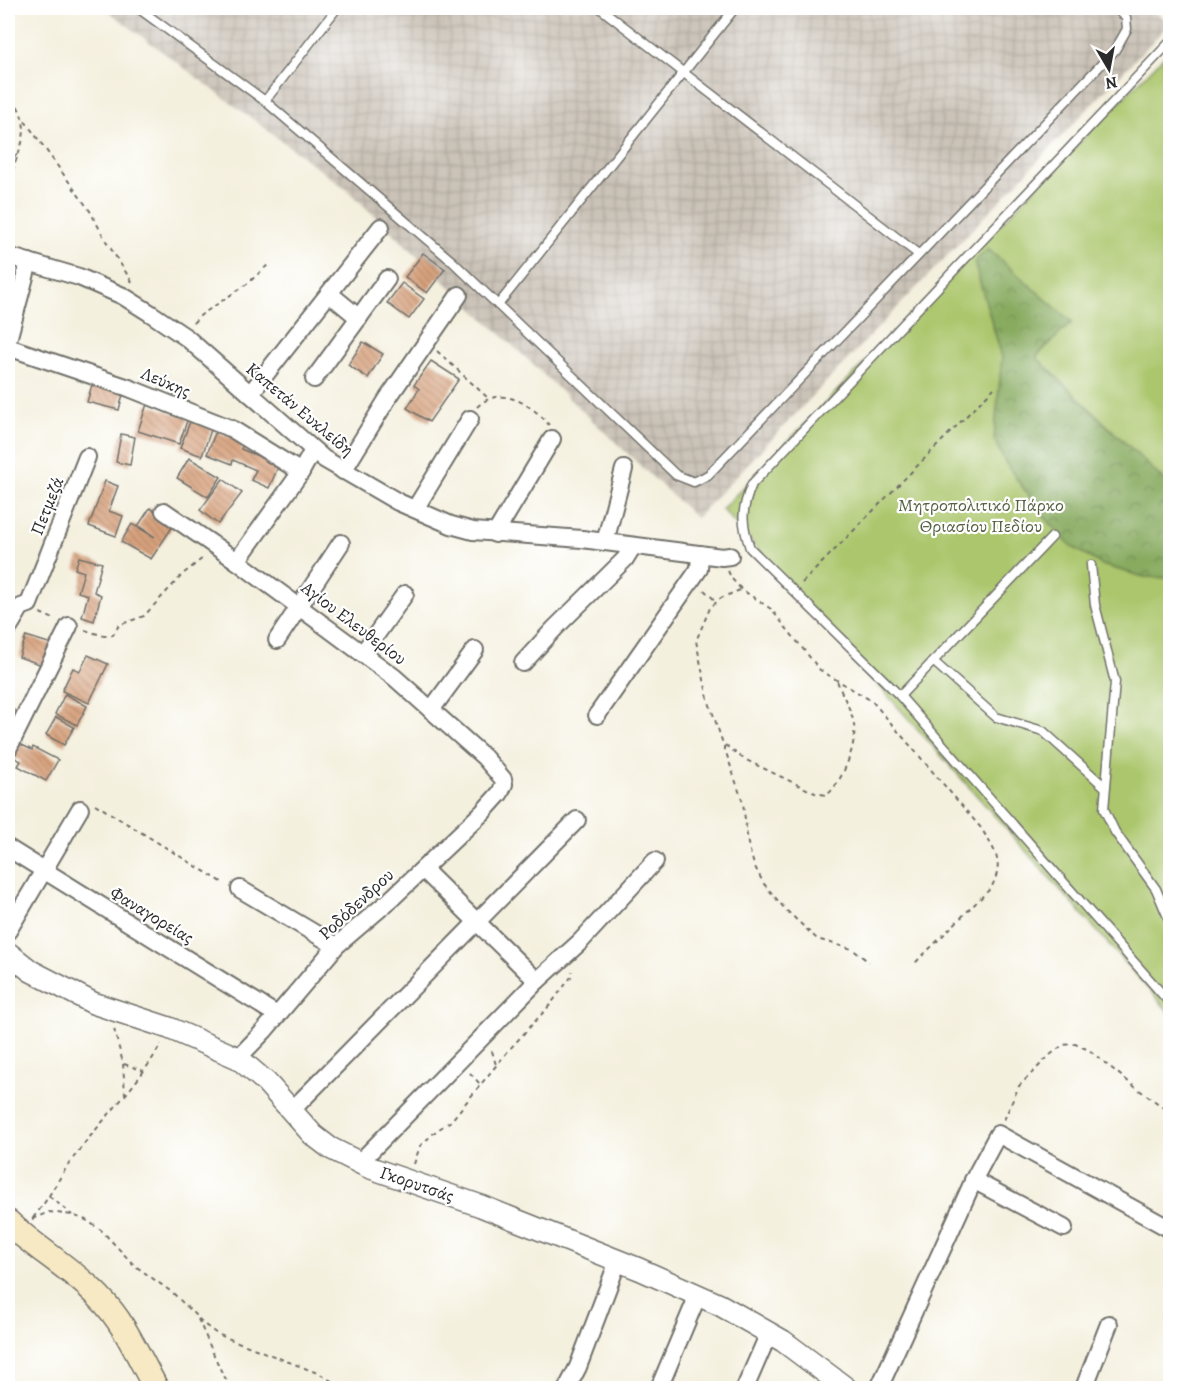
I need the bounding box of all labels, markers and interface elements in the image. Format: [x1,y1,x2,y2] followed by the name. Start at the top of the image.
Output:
[1079,39,1139,99] north arrow
[1103,71,1119,95] text: N
[241,357,359,461] street label: Καπετάν Ευκλείδη
[137,361,194,403] street label: Λεύκης
[24,473,70,539] street label: Πετμεζά
[898,493,1064,538] park label: Μητροπολιτικό Πάρκο Θριασίου Πεδίου
[296,575,411,670] street label: Αγίου Ελευθερίου
[313,863,399,945] street label: Ροδόδενδρου
[106,881,198,949] street label: Φαναγορείας
[377,1160,457,1208] street label: Γκορυτσάς

